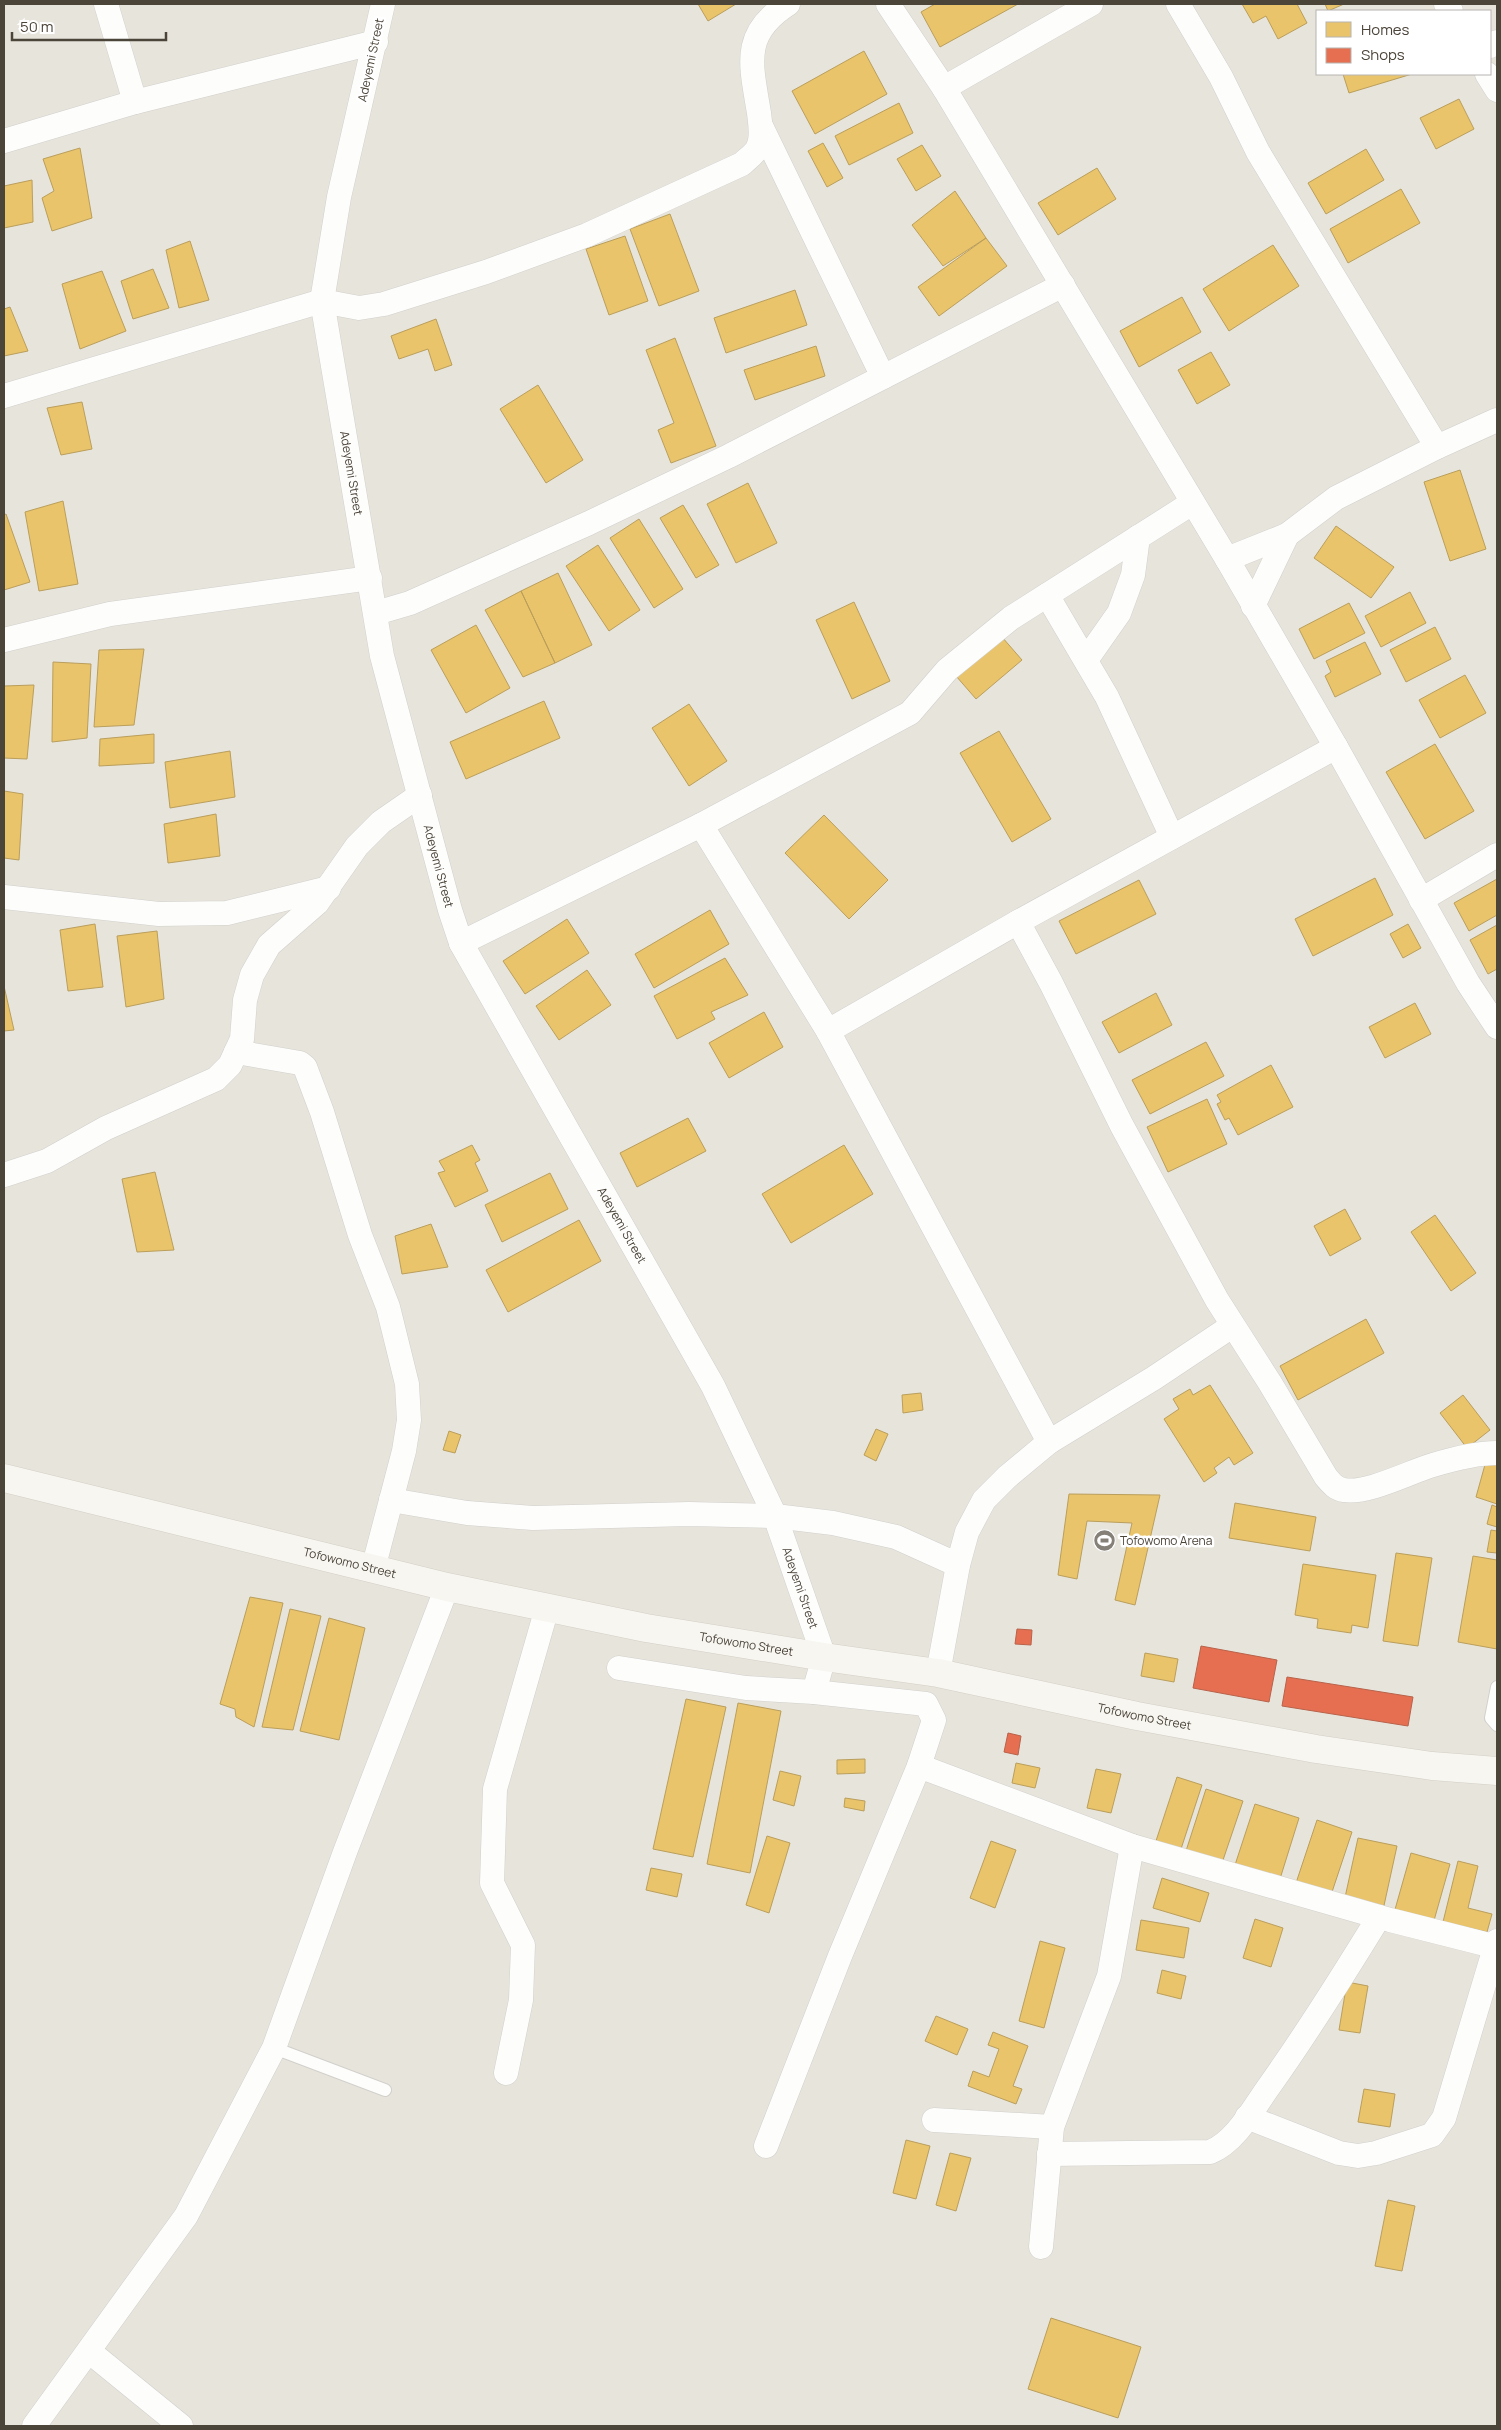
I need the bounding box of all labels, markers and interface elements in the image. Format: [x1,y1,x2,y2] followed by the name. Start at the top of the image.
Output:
[12,10,166,42] scale bar
[1316,10,1491,75] legend
[20,16,54,37] text: 50 m
[353,16,388,103] street label: Adeyemi Street
[1361,19,1410,40] text: Homes
[1361,44,1405,65] text: Shops
[336,430,367,517] street label: Adeyemi Street
[420,823,458,910] street label: Adeyemi Street
[594,1184,651,1267] street label: Adeyemi Street
[1092,1529,1116,1553] sports icon: Tofowomo Arena
[1120,1532,1212,1549] place label: Tofowomo Arena
[302,1543,398,1582] street label: Tofowomo Street
[778,1545,823,1631] street label: Adeyemi Street
[698,1628,795,1660] street label: Tofowomo Street
[1096,1699,1193,1734] street label: Tofowomo Street

